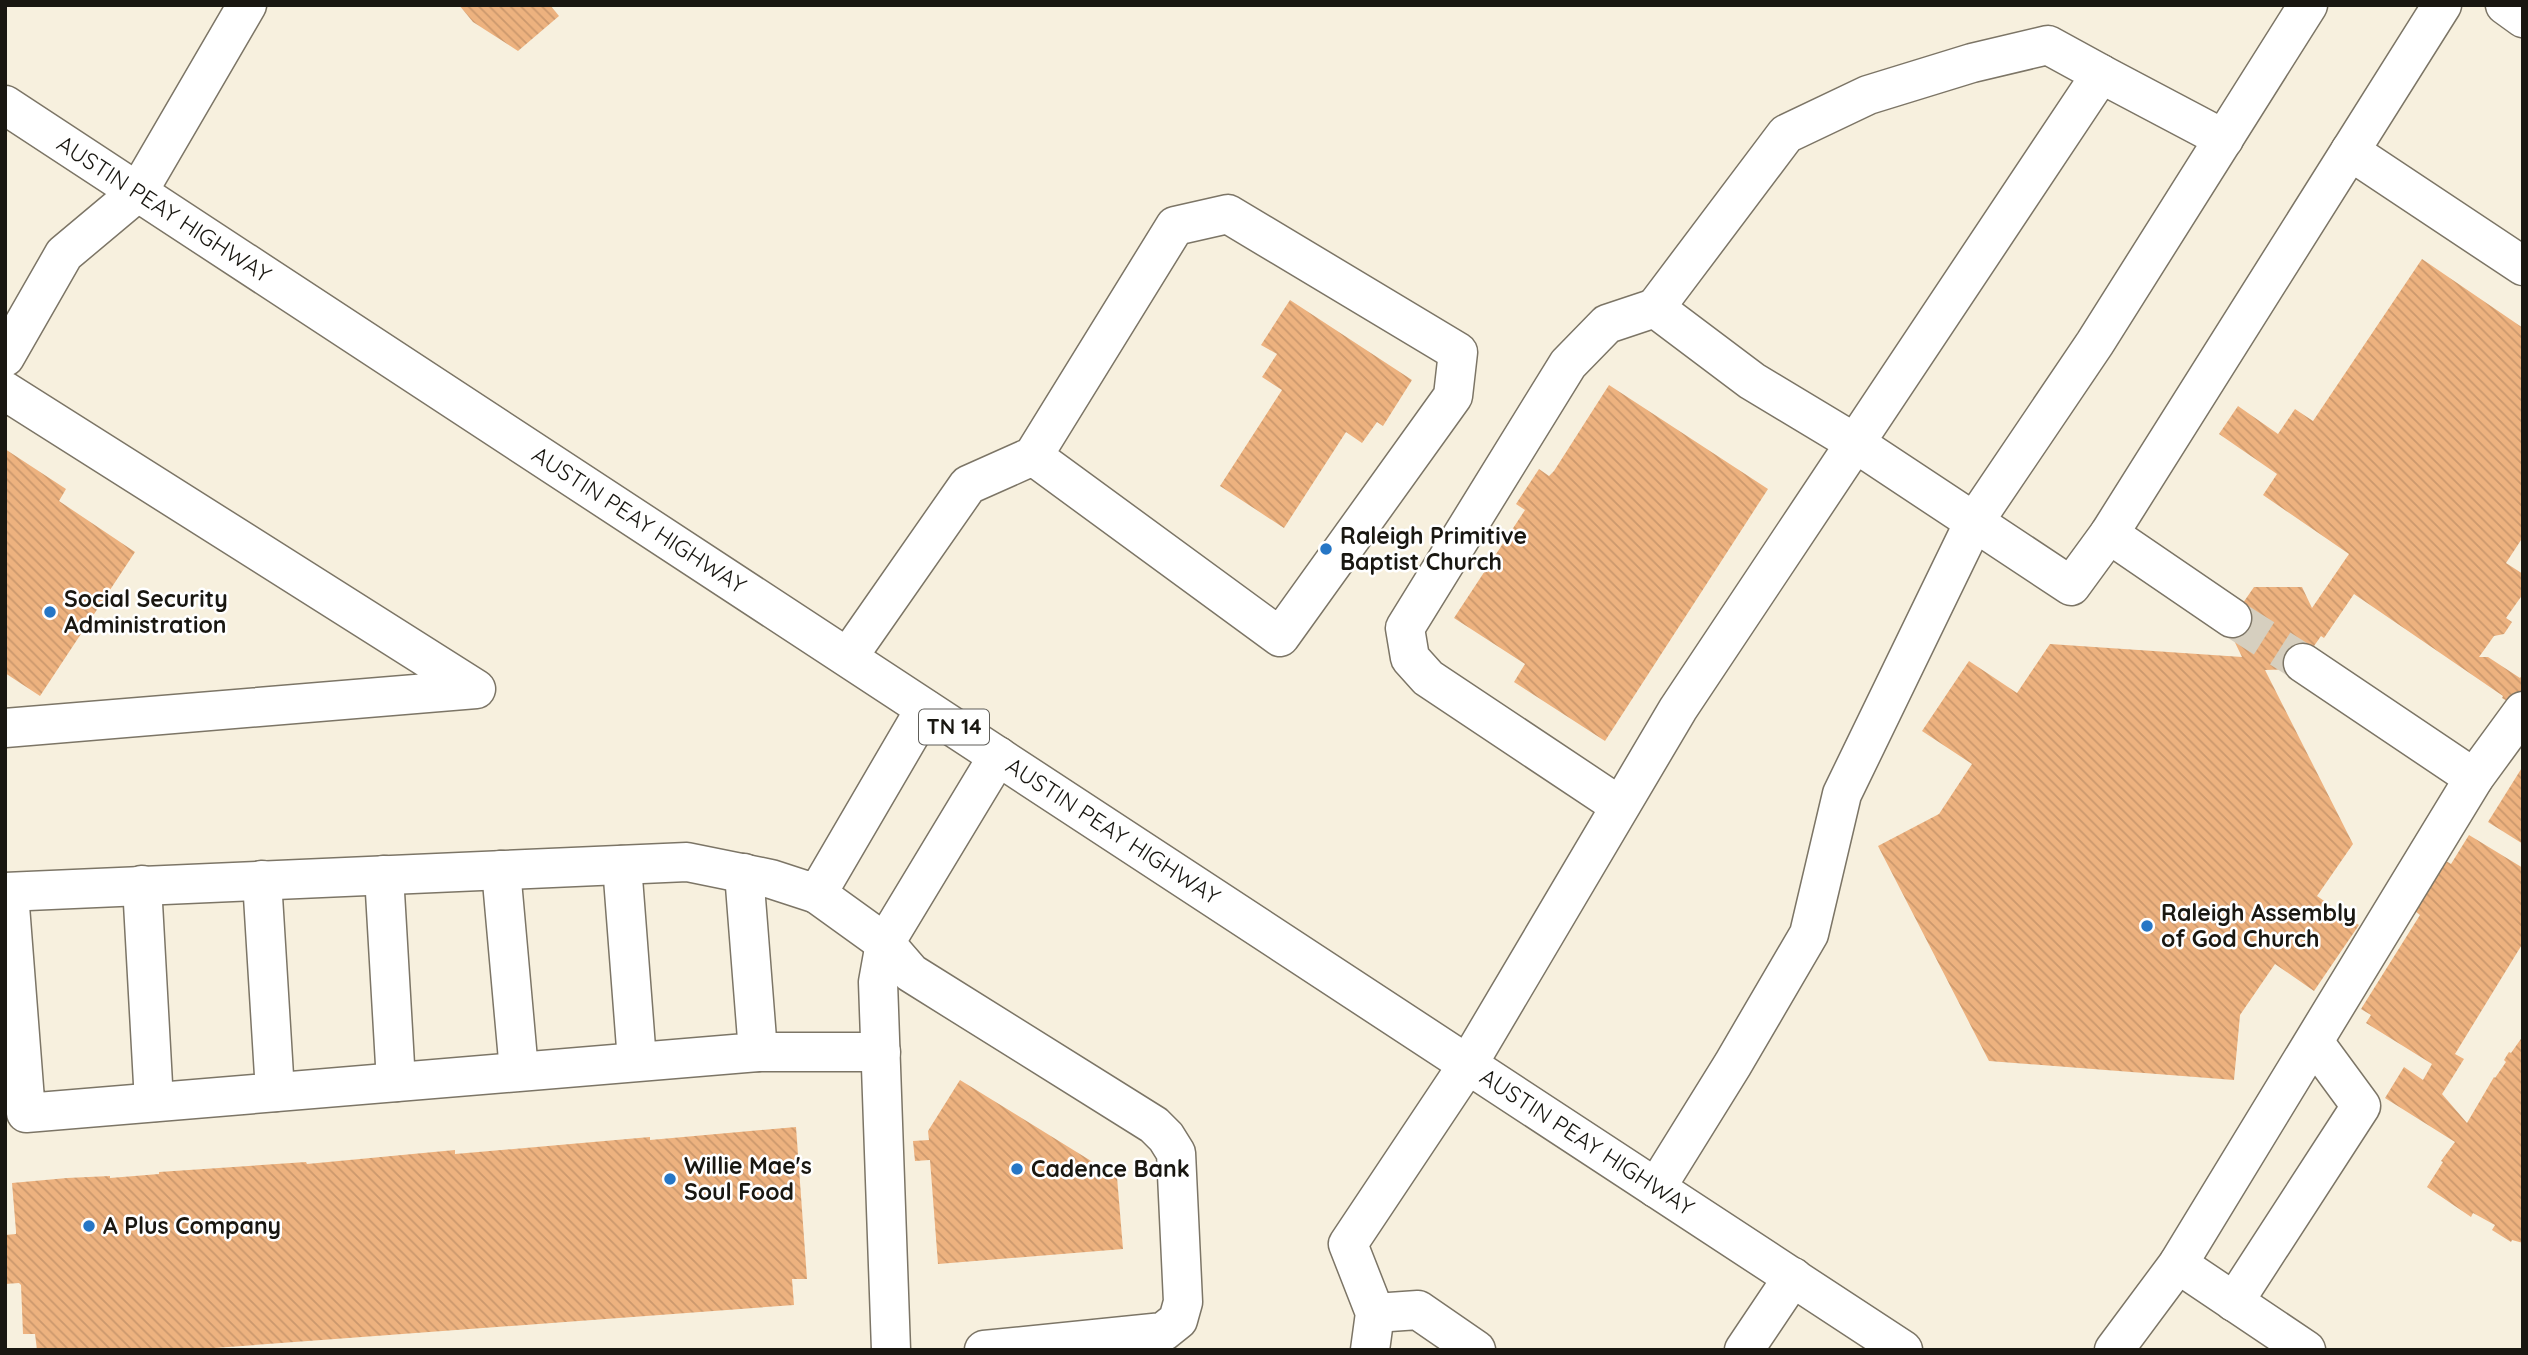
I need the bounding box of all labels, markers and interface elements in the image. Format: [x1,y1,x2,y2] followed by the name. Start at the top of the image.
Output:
[52,128,277,289] street label: AUSTIN PEAY HIGHWAY
[527,439,752,600] street label: AUSTIN PEAY HIGHWAY
[1340,521,1527,576] place label: Raleigh Primitive Baptist Church
[1318,541,1334,557] marker: Raleigh Primitive Baptist Church
[64,584,228,639] place label: Social Security Administration
[42,604,58,620] marker: Social Security Administration
[919,710,989,744] road number: TN 14
[1001,750,1226,911] street label: AUSTIN PEAY HIGHWAY
[2161,898,2356,953] place label: Raleigh Assembly of God Church
[2139,918,2155,934] marker: Raleigh Assembly of God Church
[1475,1061,1700,1222] street label: AUSTIN PEAY HIGHWAY
[684,1151,812,1206] place label: Willie Mae's Soul Food
[1031,1154,1190,1183] place label: Cadence Bank
[1009,1161,1025,1177] marker: Cadence Bank
[662,1171,678,1187] marker: Willie Mae's Soul Food
[103,1211,281,1240] place label: A Plus Company
[81,1218,97,1234] marker: A Plus Company

